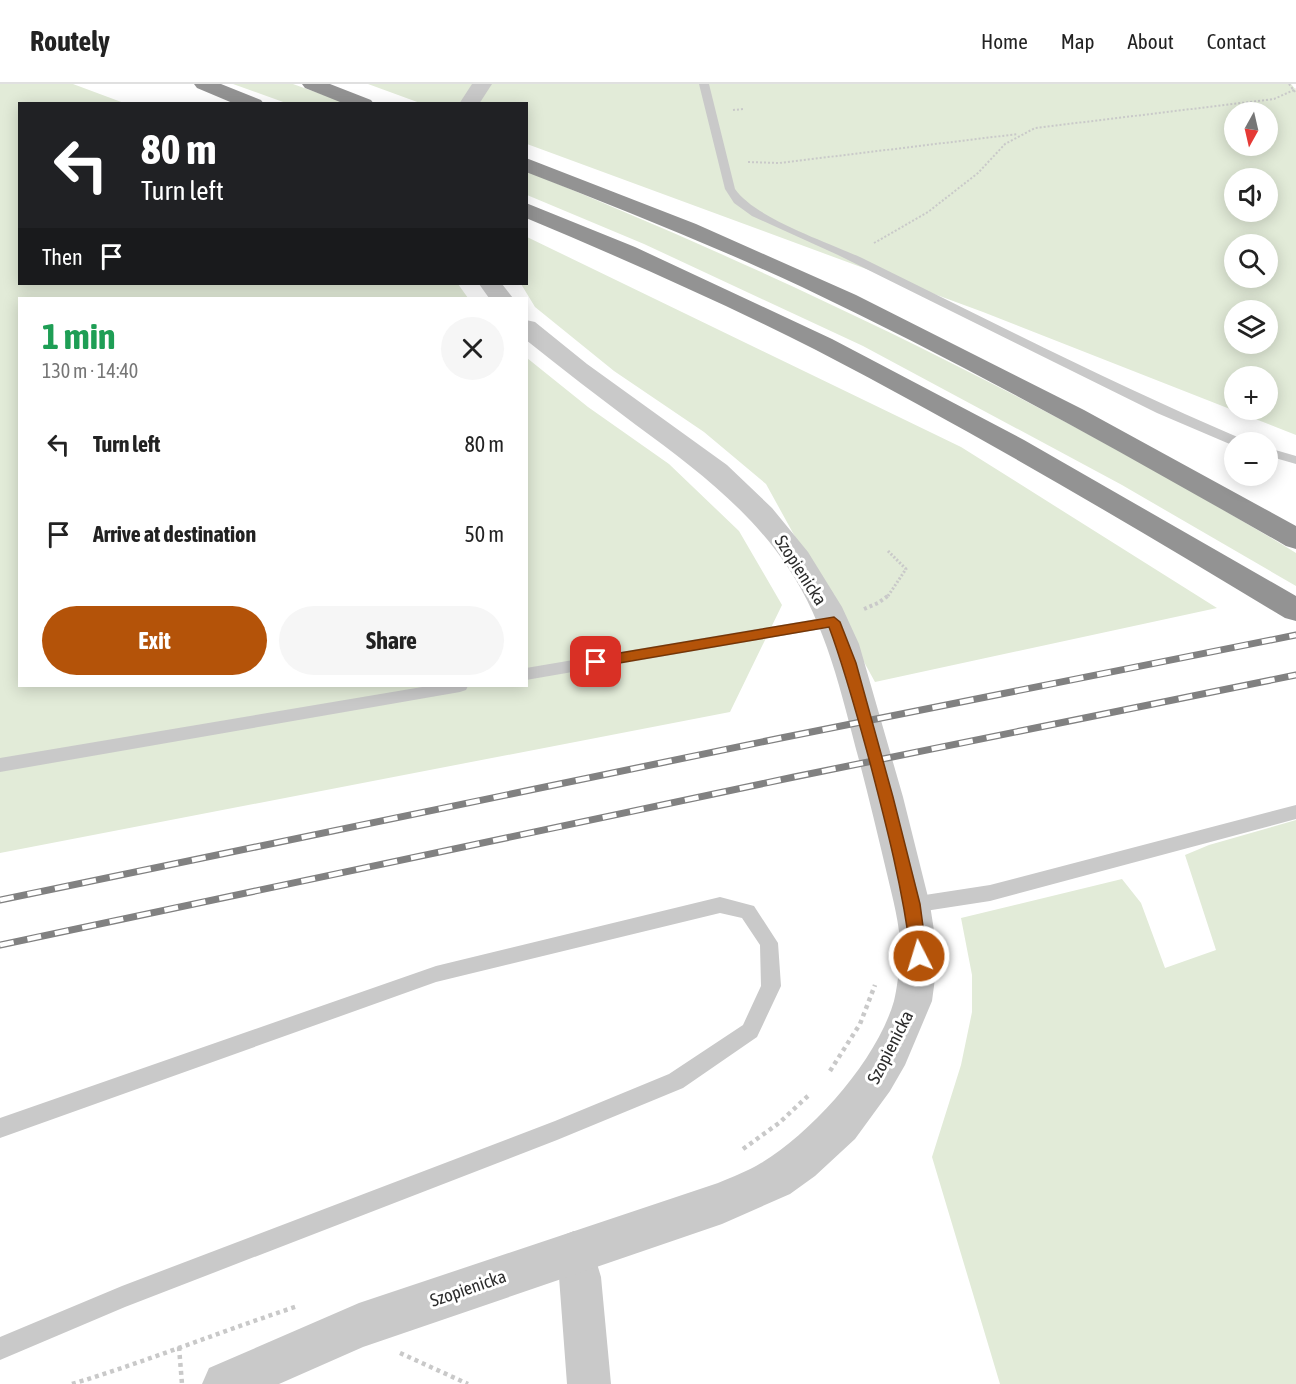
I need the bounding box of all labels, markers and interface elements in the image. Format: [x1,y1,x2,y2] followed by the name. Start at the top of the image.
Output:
[30,25,110,57] text: Routely
[981,29,1028,53] text: Home
[1061,29,1095,53] text: Map
[1128,29,1174,53] text: About
[1207,29,1266,53] text: Contact
[1224,102,1278,156] north arrow
[1224,102,1278,486] map controls
[141,125,216,173] text: 80 m
[42,126,120,204] icon: left
[1224,168,1278,222] button: sound
[141,175,224,206] text: Turn left
[1224,234,1278,288] button: search
[95,240,128,273] icon: arrive
[42,244,83,270] text: Then
[1224,300,1278,354] button: layers
[42,315,116,357] text: 1 min
[441,317,504,380] button: close
[42,359,138,382] text: 130 m · 14:40
[1224,366,1278,420] button: +
[42,428,75,461] icon: left
[93,431,160,457] text: Turn left
[464,431,504,457] text: 80 m
[1224,432,1278,486] button: −
[42,518,75,551] icon: arrive
[93,521,256,547] text: Arrive at destination
[464,521,504,547] text: 50 m
[771,531,831,609] street label: Szopienicka
[42,606,267,675] button: Exit
[279,606,504,675] button: Share
[570,636,621,687] pin
[579,645,612,678] icon: arrive
[887,924,951,988] position arrow
[863,1007,917,1087] street label: Szopienicka
[427,1265,509,1311] street label: Szopienicka

